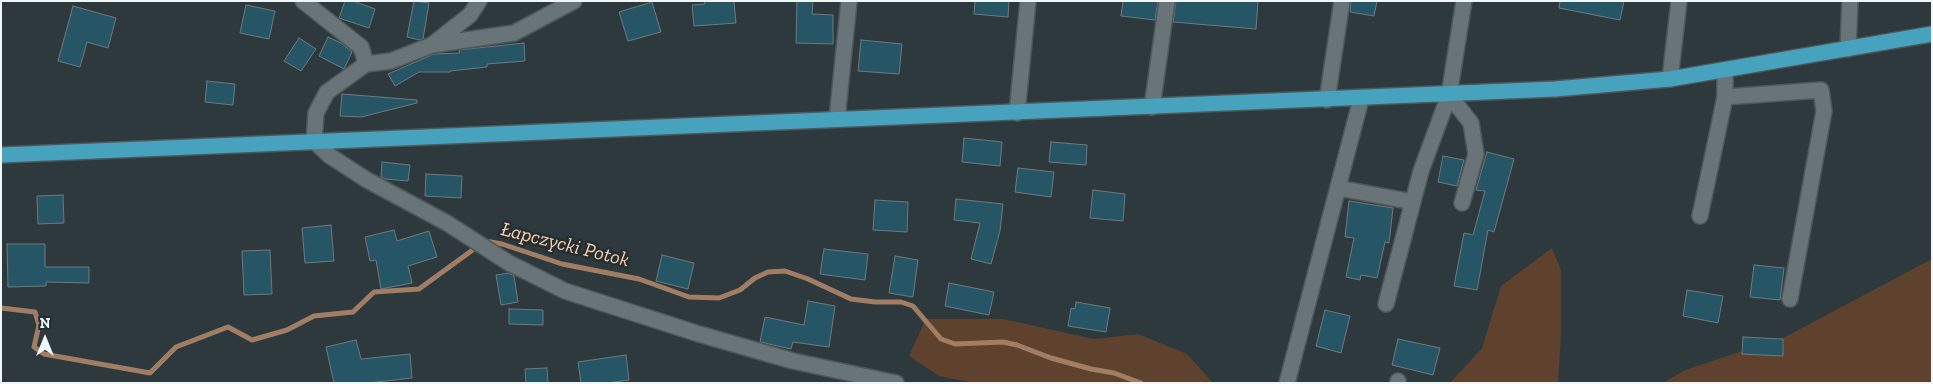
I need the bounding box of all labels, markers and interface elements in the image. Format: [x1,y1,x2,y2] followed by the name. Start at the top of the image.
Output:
[498,217,632,273] water label: Łapczycki Potok
[20,314,70,364] north arrow
[40,315,50,332] text: N

